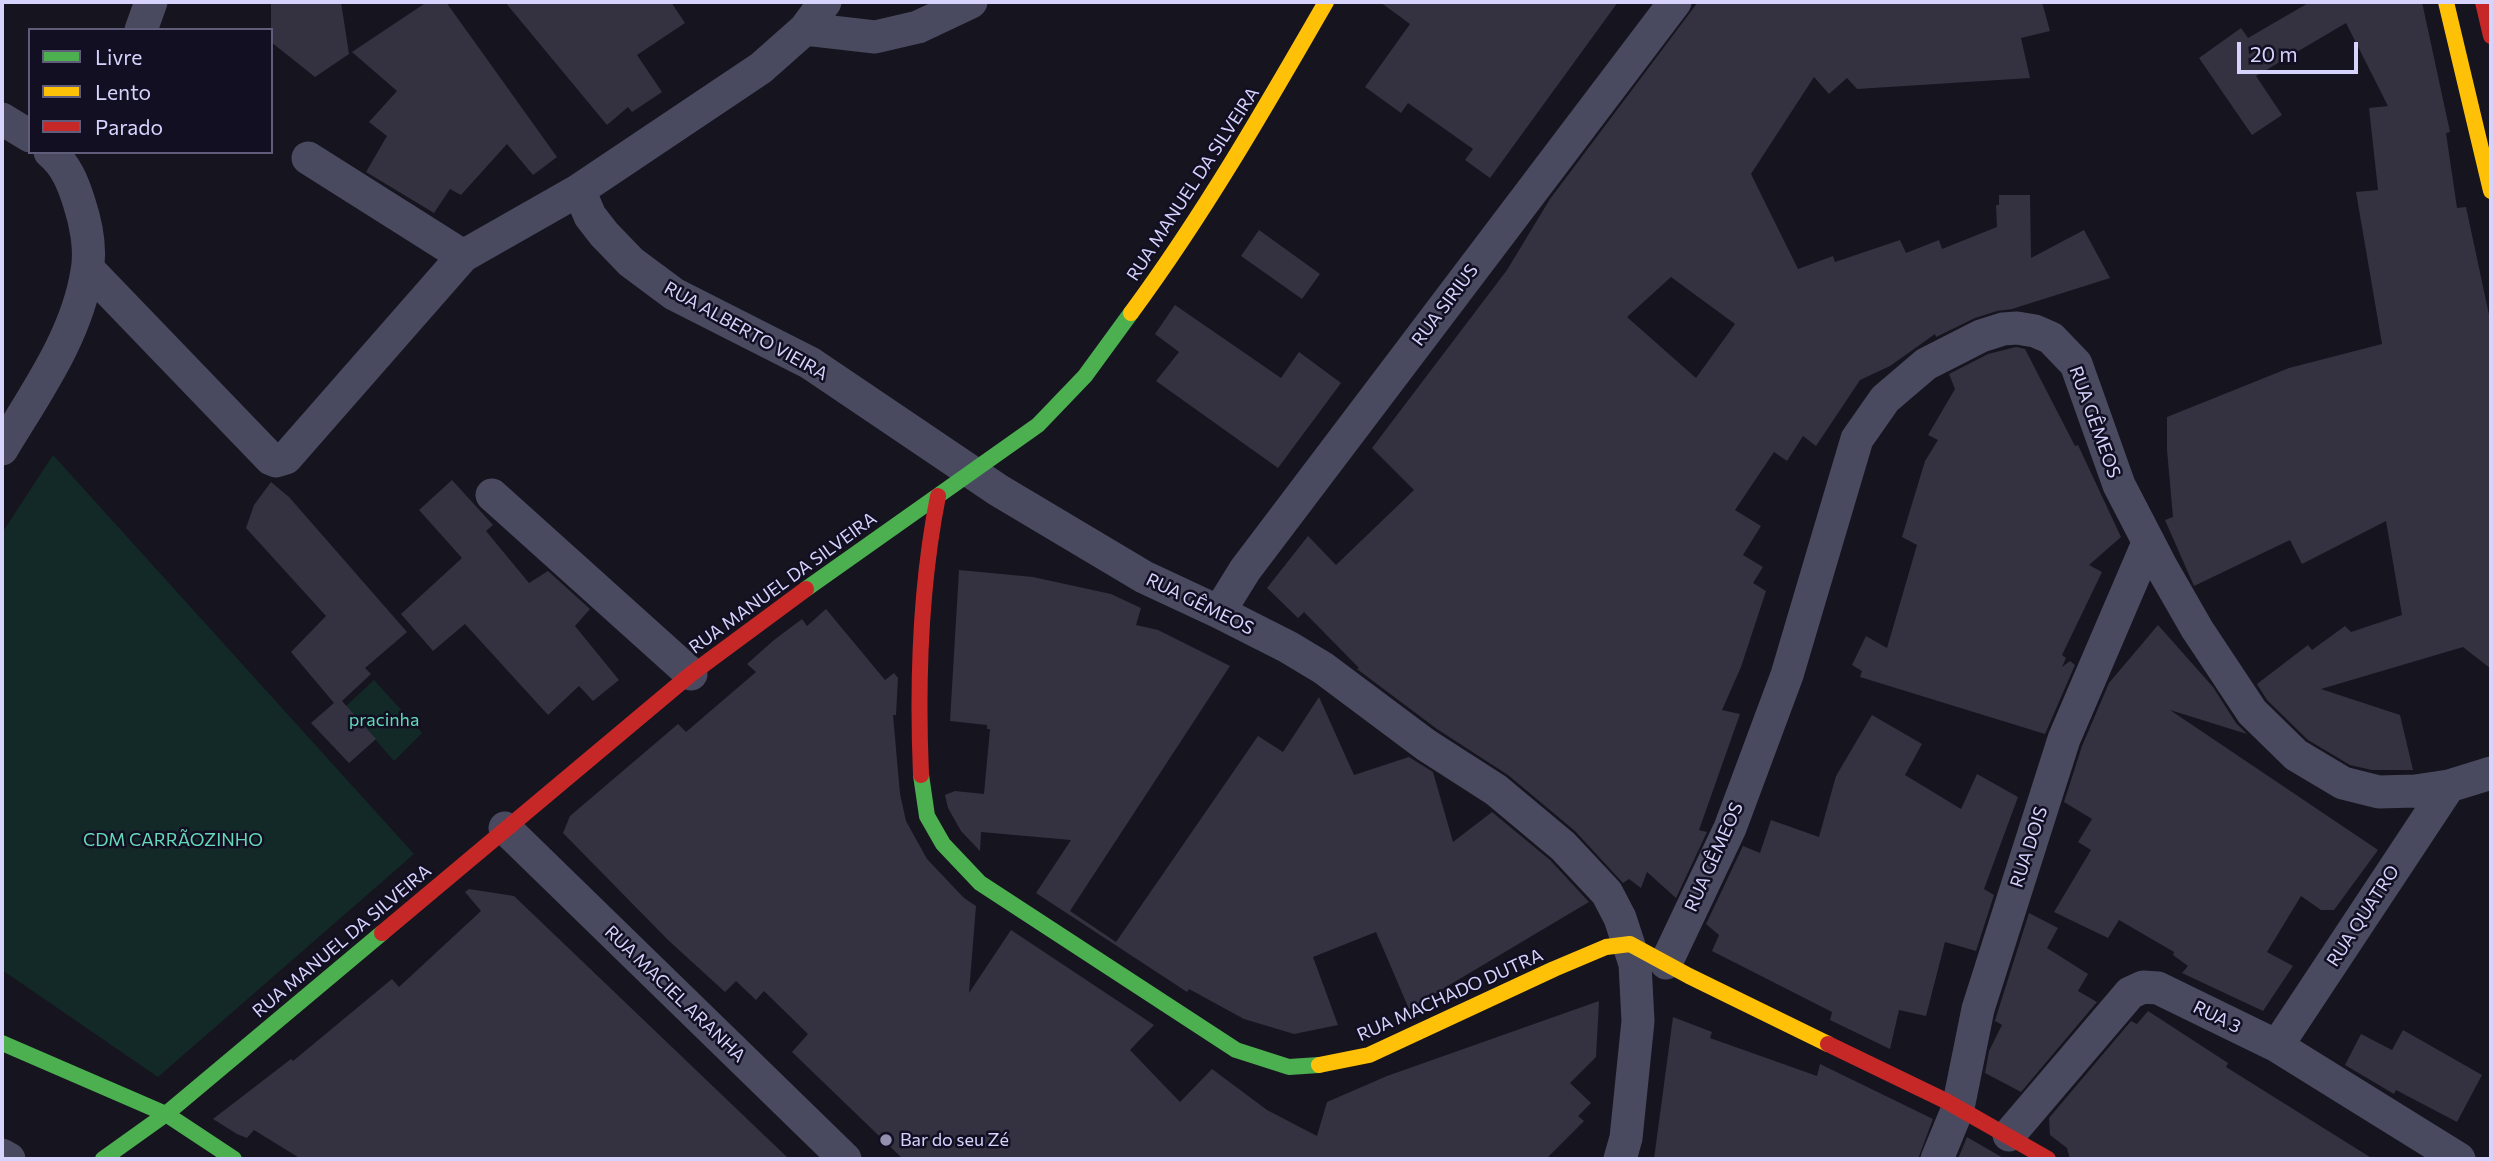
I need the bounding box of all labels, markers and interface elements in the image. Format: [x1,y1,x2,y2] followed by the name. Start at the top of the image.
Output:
[28,28,273,154] legend
[2241,28,2362,72] scale bar
[2250,41,2298,66] text: 20 m
[95,44,142,69] text: Livre
[95,79,151,104] text: Lento
[1122,83,1264,285] street label: RUA MANUEL DA SILVEIRA
[95,114,163,139] text: Parado
[1407,260,1483,350] street label: RUA SIRIUS
[660,277,832,385] street label: RUA ALBERTO VIEIRA
[2065,363,2125,481] street label: RUA GÊMEOS
[685,508,881,658] street label: RUA MANUEL DA SILVEIRA
[1143,569,1257,639] street label: RUA GÊMEOS
[349,709,419,731] park label: pracinha
[1680,799,1748,915] street label: RUA GÊMEOS
[2006,804,2052,890] street label: RUA DOIS
[83,829,263,851] park label: CDM CARRÃOZINHO
[248,860,436,1022] street label: RUA MANUEL DA SILVEIRA
[2322,861,2404,971] street label: RUA QUATRO
[600,921,750,1067] street label: RUA MACIEL ARANHA
[1354,944,1546,1046] street label: RUA MACHADO DUTRA
[2190,996,2244,1038] street label: RUA 3
[900,1129,1009,1151] place label: Bar do seu Zé
[878,1132,894,1148] marker: Bar do seu Zé

